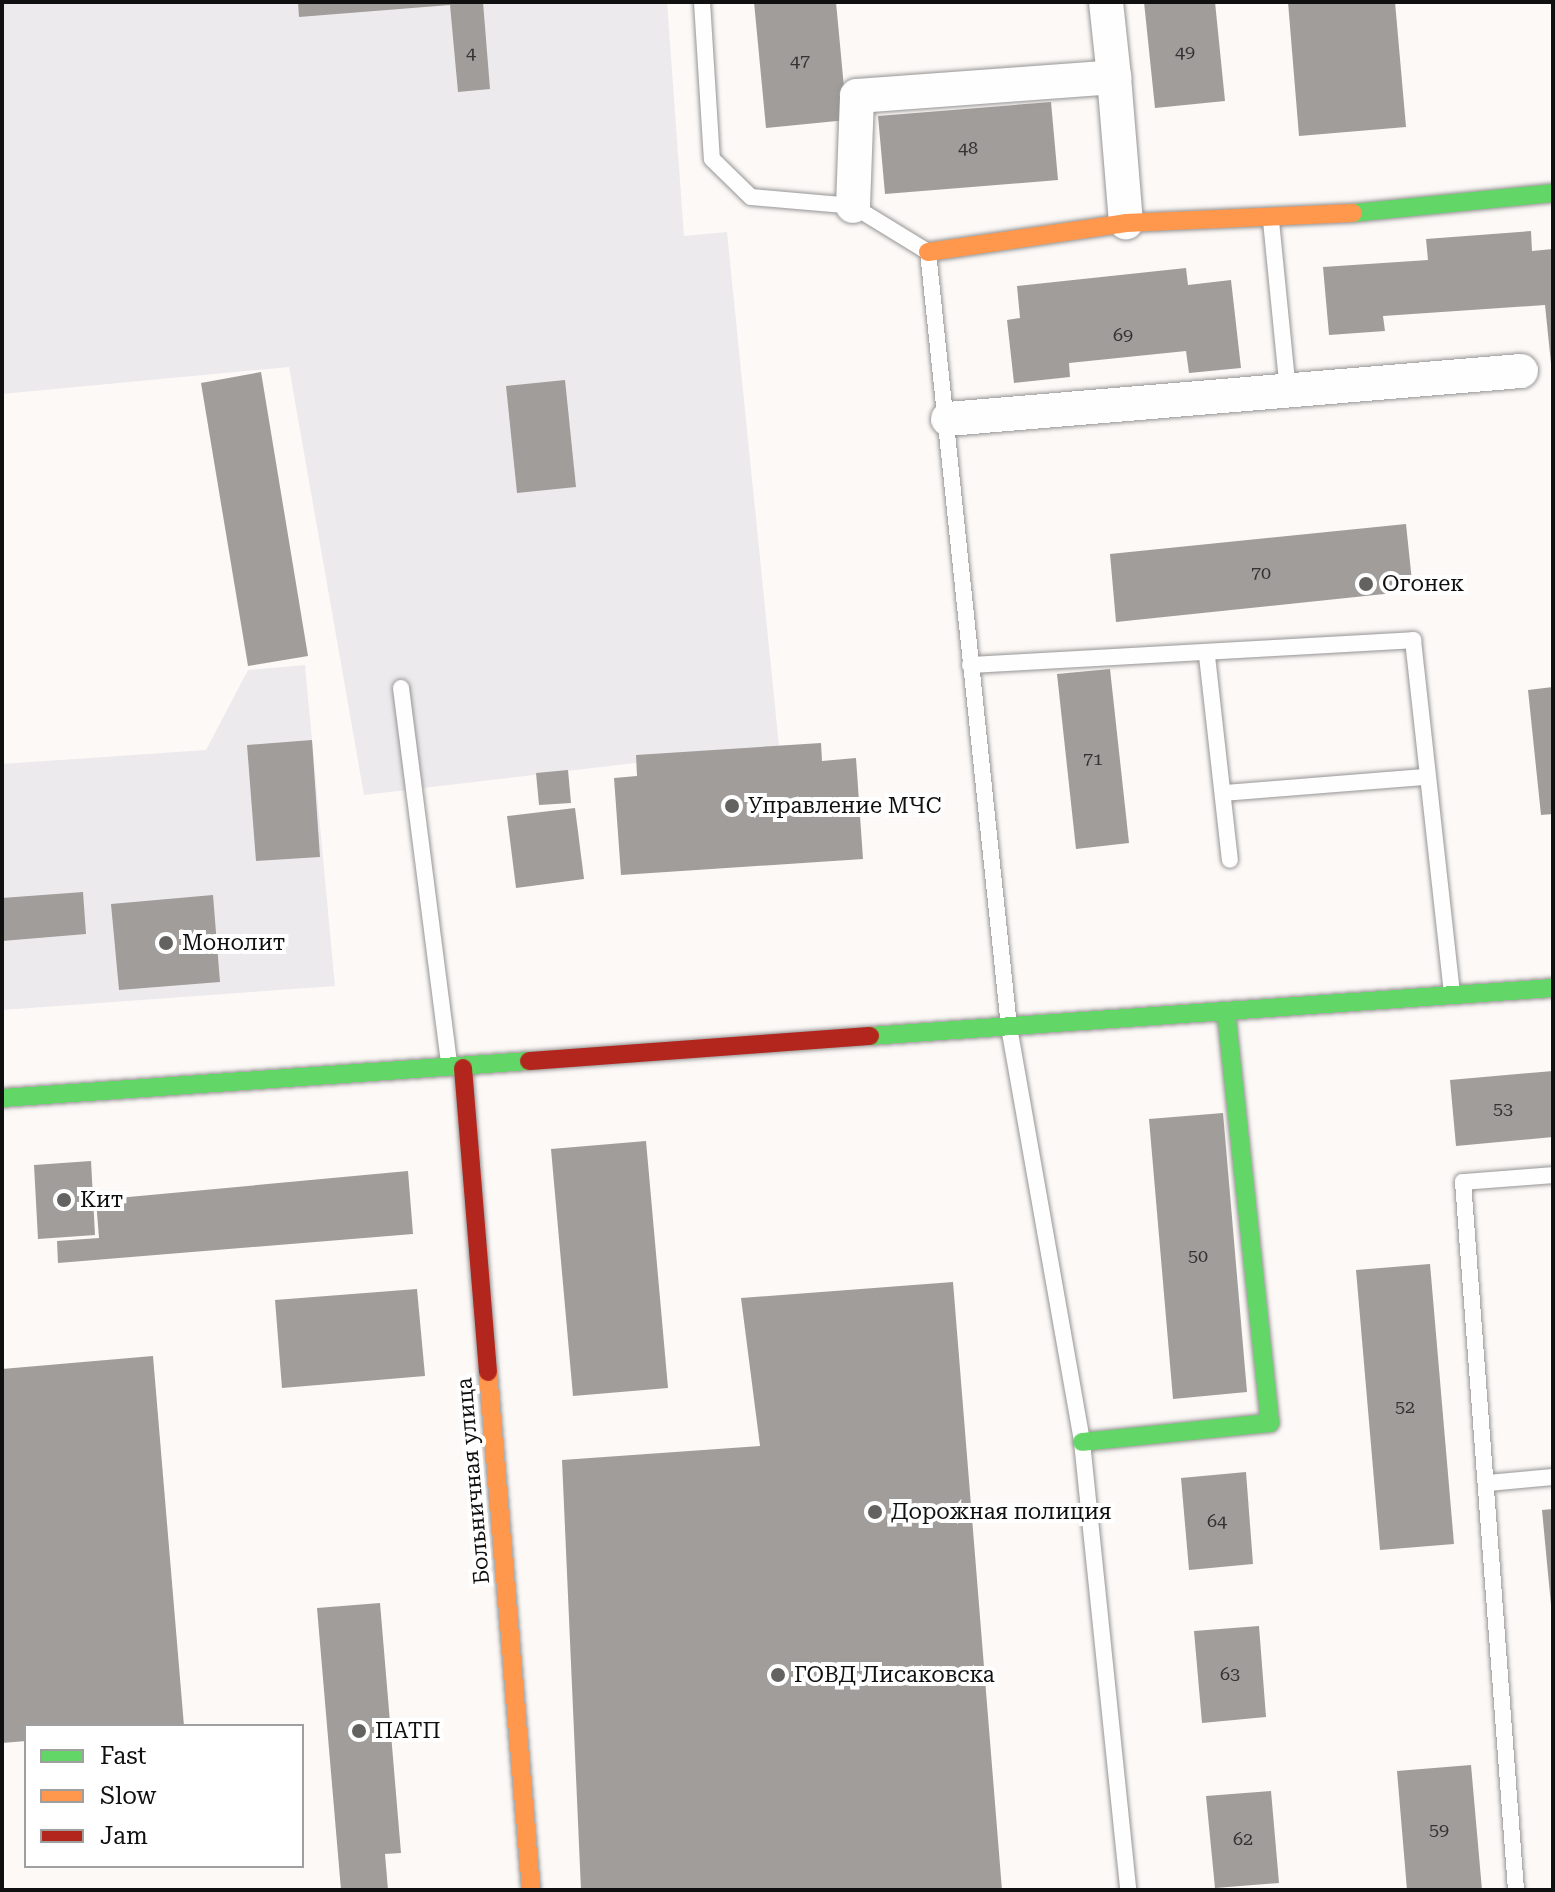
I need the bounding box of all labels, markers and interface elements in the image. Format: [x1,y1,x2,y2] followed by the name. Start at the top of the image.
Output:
[1175,41,1195,63] house number: 49
[466,42,476,64] house number: 4
[790,50,810,72] house number: 47
[958,137,978,159] house number: 48
[1113,324,1133,346] house number: 69
[1251,562,1271,584] house number: 70
[1382,571,1464,597] place label: Огонек
[1357,575,1375,593] marker: Огонек
[1083,748,1103,770] house number: 71
[748,793,942,819] place label: Управление МЧС
[723,797,741,815] marker: Управление МЧС
[182,930,285,956] place label: Монолит
[157,934,175,952] marker: Монолит
[1493,1098,1513,1120] house number: 53
[80,1187,123,1213] place label: Кит
[55,1191,73,1209] marker: Кит
[1188,1245,1208,1267] house number: 50
[451,1377,495,1585] street label: Больничная улица
[1395,1396,1415,1418] house number: 52
[891,1499,1111,1525] place label: Дорожная полиция
[866,1503,884,1521] marker: Дорожная полиция
[1207,1510,1227,1532] house number: 64
[794,1662,995,1688] place label: ГОВД Лисаковска
[1220,1663,1240,1685] house number: 63
[769,1666,787,1684] marker: ГОВД Лисаковска
[375,1718,441,1744] place label: ПАТП
[350,1722,368,1740] marker: ПАТП
[24,1724,304,1868] legend
[100,1742,147,1770] text: Fast
[100,1782,156,1810] text: Slow
[1429,1819,1449,1841] house number: 59
[100,1822,148,1850] text: Jam
[1233,1828,1253,1850] house number: 62

